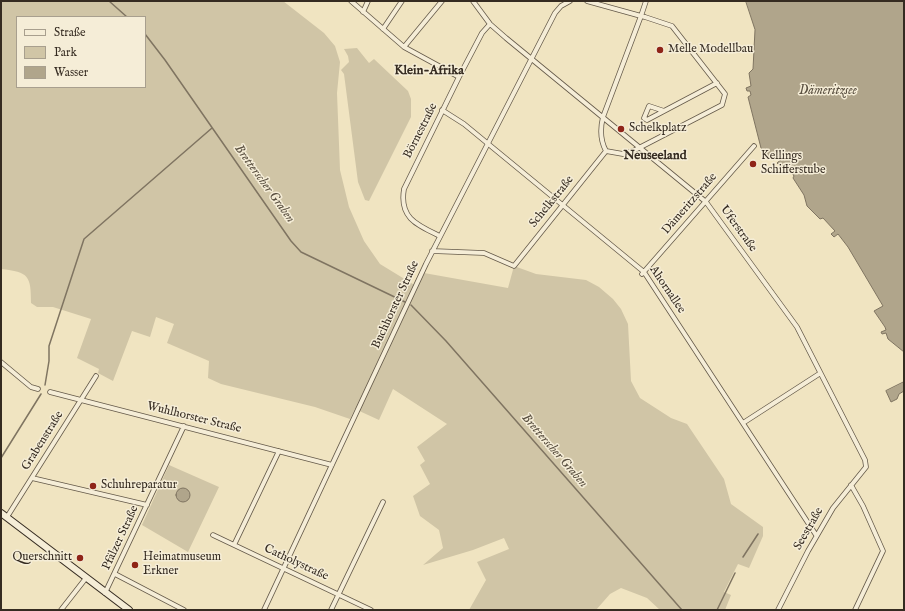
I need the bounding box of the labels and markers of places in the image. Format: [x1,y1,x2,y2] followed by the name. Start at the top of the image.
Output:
[668,43,753,57] place label: Melle Modellbau
[655,45,665,55] marker: Melle Modellbau
[629,122,686,136] place label: Schelkplatz
[616,124,626,134] marker: Schelkplatz
[761,150,825,178] place label: Kellings Schifferstube
[748,159,758,169] marker: Kellings Schifferstube
[101,479,177,493] place label: Schuhreparatur
[88,481,98,491] marker: Schuhreparatur
[12,551,72,565] place label: Querschnitt
[143,551,221,579] place label: Heimatmuseum Erkner
[75,553,85,563] marker: Querschnitt
[130,560,140,570] marker: Heimatmuseum Erkner

